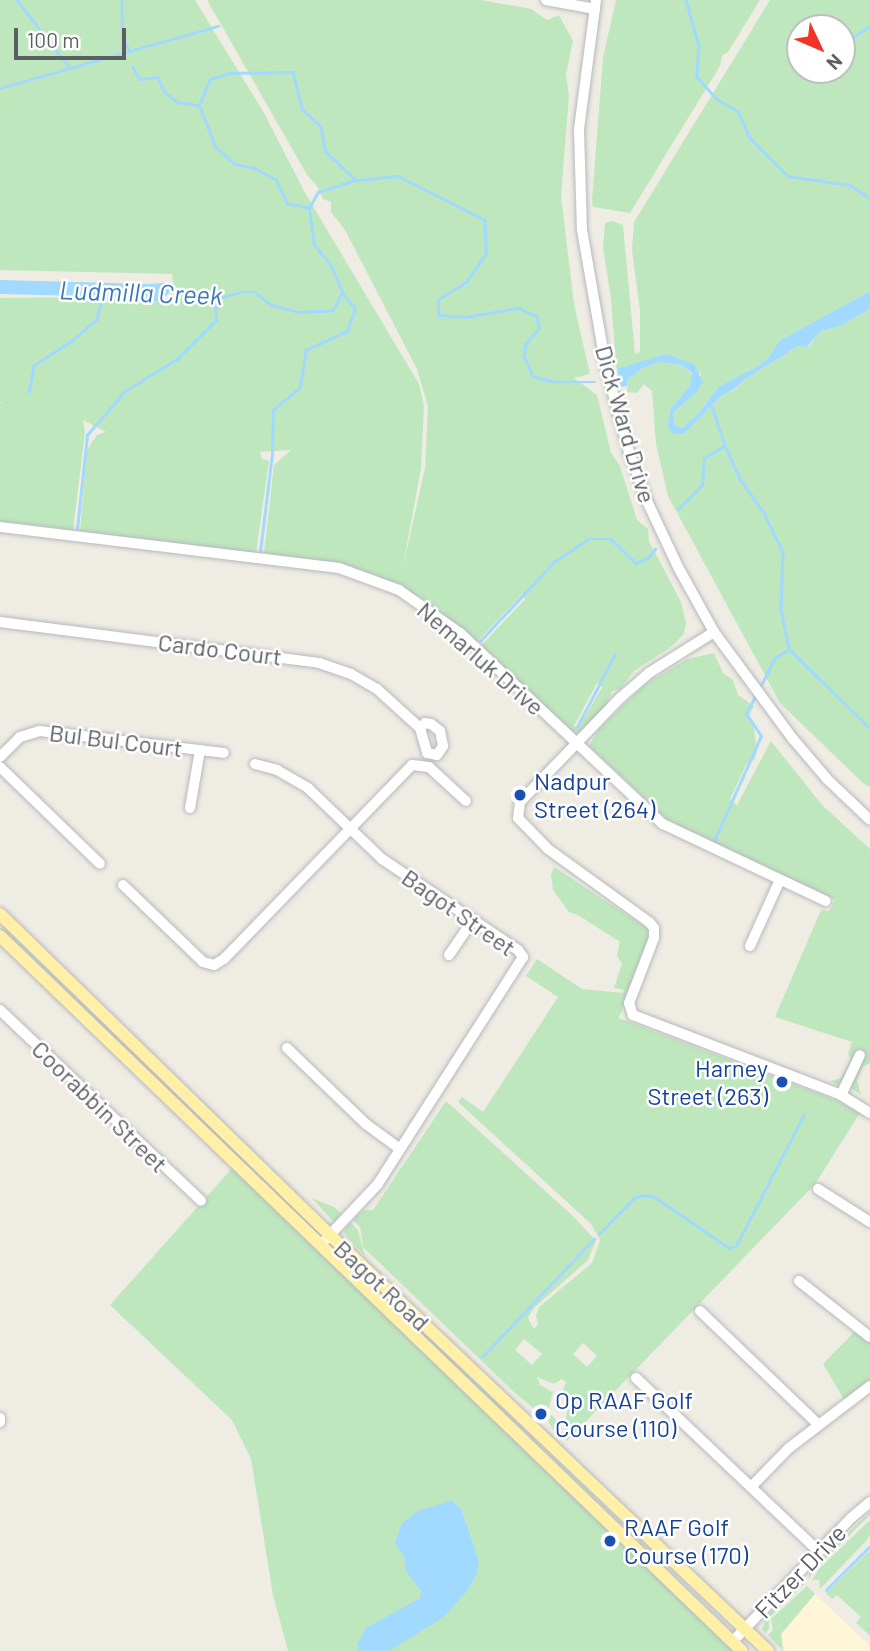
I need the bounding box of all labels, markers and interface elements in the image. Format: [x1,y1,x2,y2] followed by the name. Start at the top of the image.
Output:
[18,14,130,58] scale bar
[786,14,856,84] north arrow
[27,27,80,52] text: 100 m
[822,50,848,75] text: N
[59,274,223,310] water label: Ludmilla Creek
[590,342,662,506] street label: Dick Ward Drive
[412,595,550,721] street label: Nemarluk Drive
[156,627,284,671] street label: Cardo Court
[48,718,184,762] street label: Bul Bul Court
[534,767,655,823] place label: Nadpur Street (264)
[512,787,528,803] marker: Nadpur Street (264)
[397,862,521,962] street label: Bagot Street
[26,1034,174,1178] street label: Coorabbin Street
[648,1054,768,1110] place label: Harney Street (263)
[774,1074,790,1090] marker: Harney Street (263)
[328,1234,436,1336] street label: Bagot Road
[555,1386,693,1442] place label: Op RAAF Golf Course (110)
[533,1406,549,1422] marker: Op RAAF Golf Course (110)
[624,1513,748,1569] place label: RAAF Golf Course (170)
[748,1518,852,1624] street label: Fitzer Drive
[602,1533,618,1549] marker: RAAF Golf Course (170)

